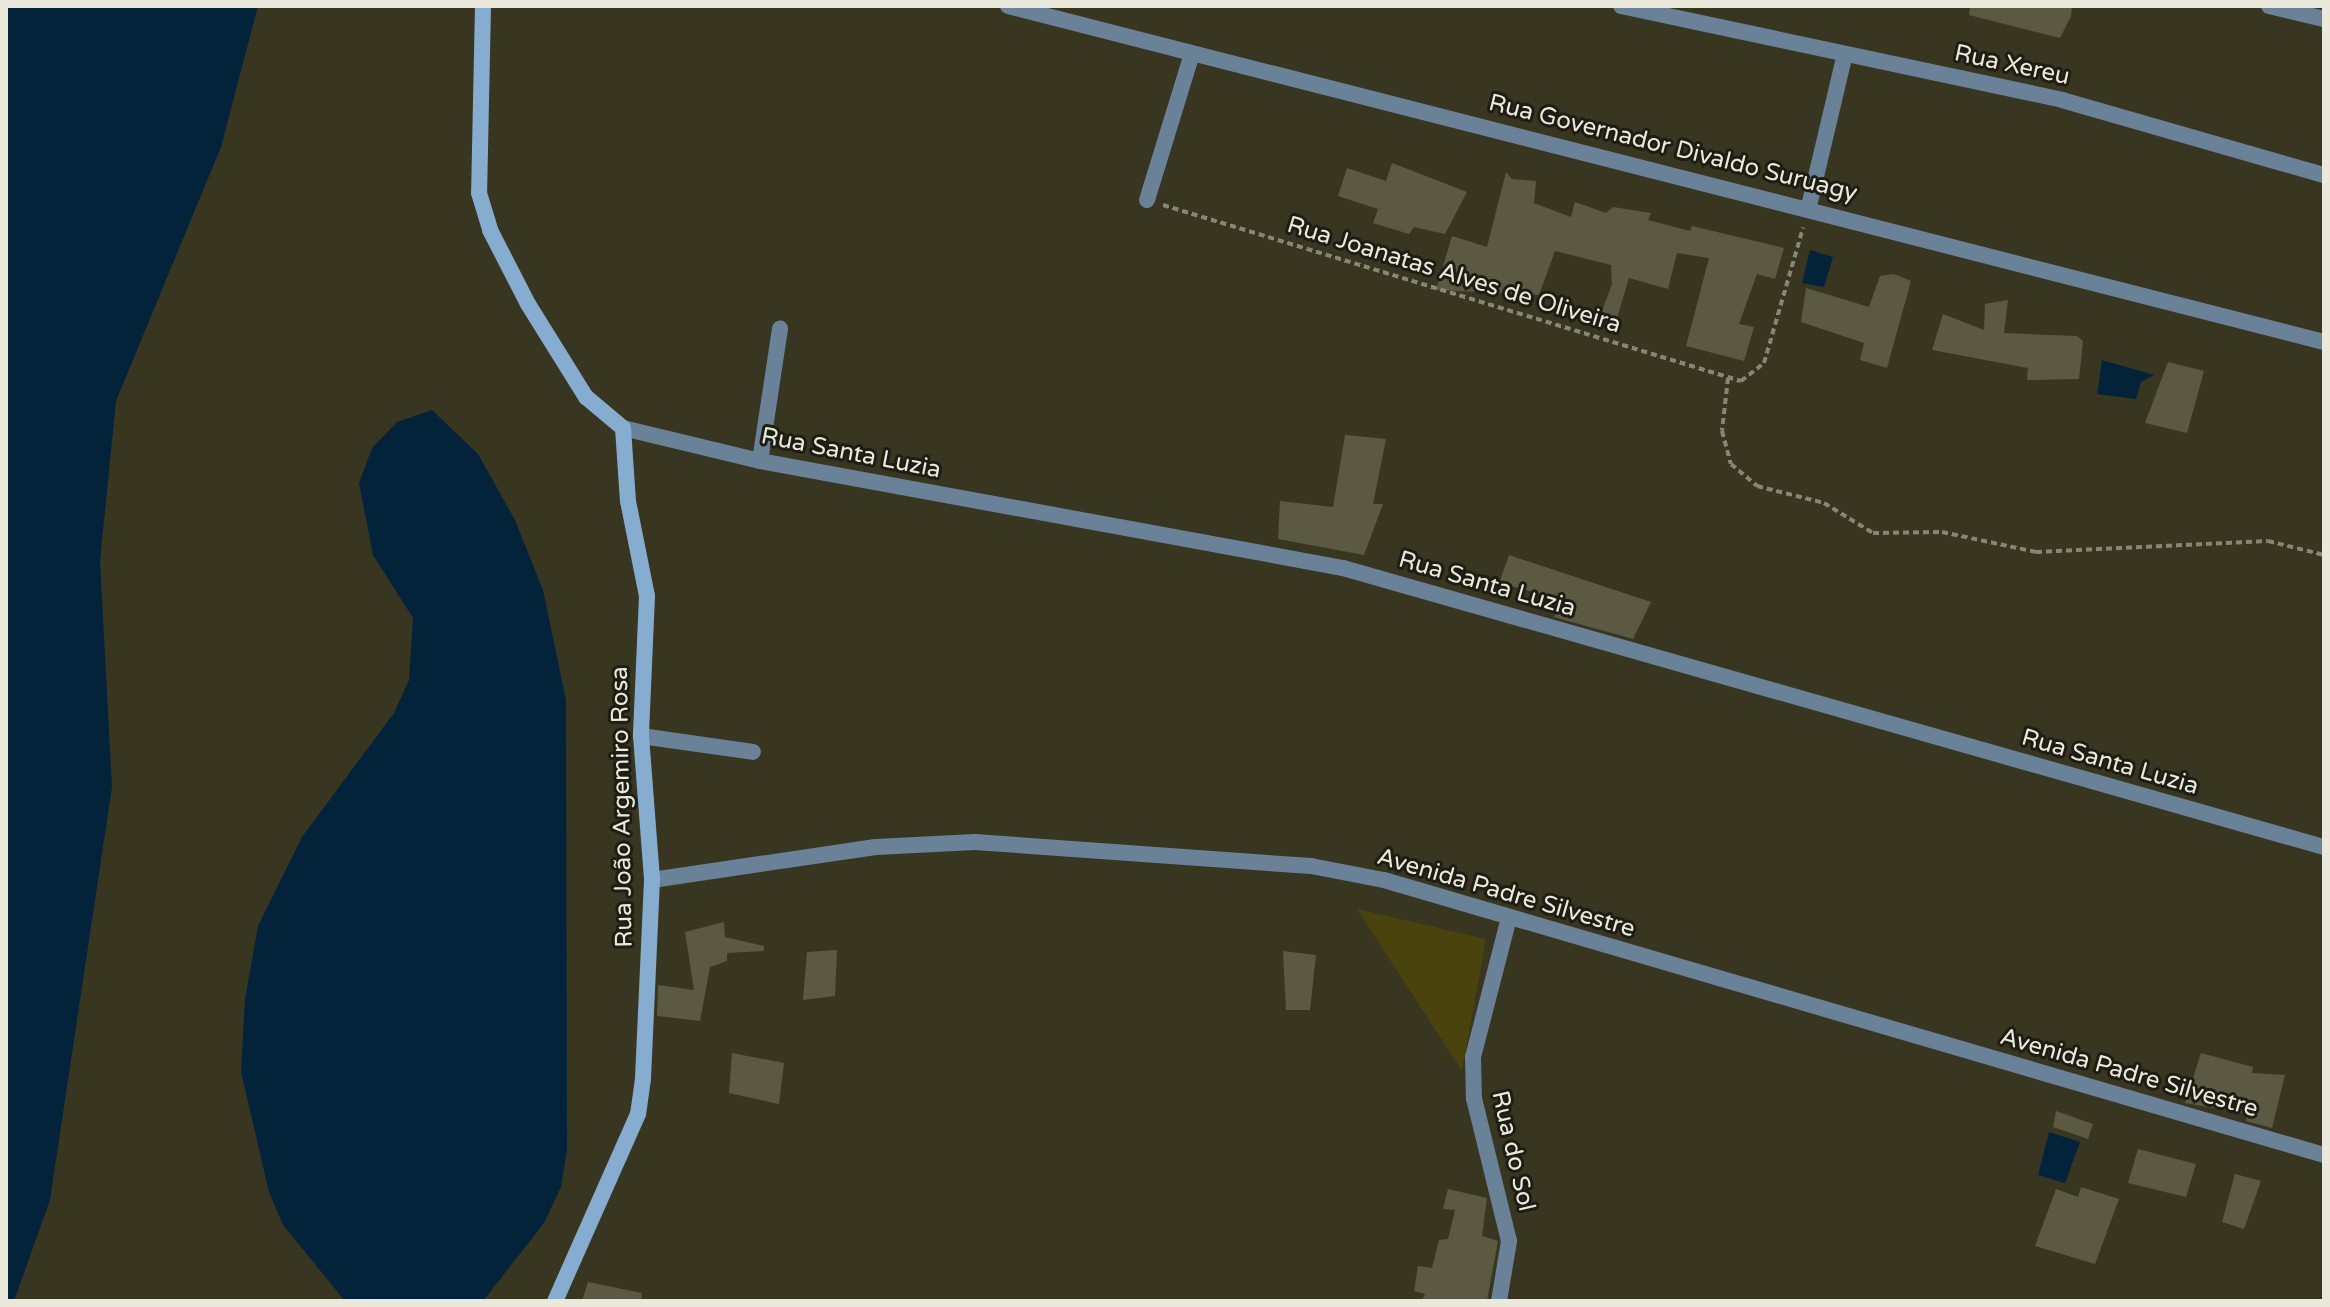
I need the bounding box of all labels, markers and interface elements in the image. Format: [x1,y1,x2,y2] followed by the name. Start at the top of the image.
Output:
[1952,39,2072,91] street label: Rua Xereu
[1486,88,1860,208] street label: Rua Governador Divaldo Suruagy
[1284,210,1624,340] street label: Rua Joanatas Alves de Oliveira
[759,421,943,485] street label: Rua Santa Luzia
[1395,545,1579,623] street label: Rua Santa Luzia
[605,666,639,948] street label: Rua João Argemiro Rosa
[2018,723,2202,801] street label: Rua Santa Luzia
[1374,842,1638,944] street label: Avenida Padre Silvestre
[1997,1022,2261,1124] street label: Avenida Padre Silvestre
[1485,1088,1541,1214] street label: Rua do Sol

